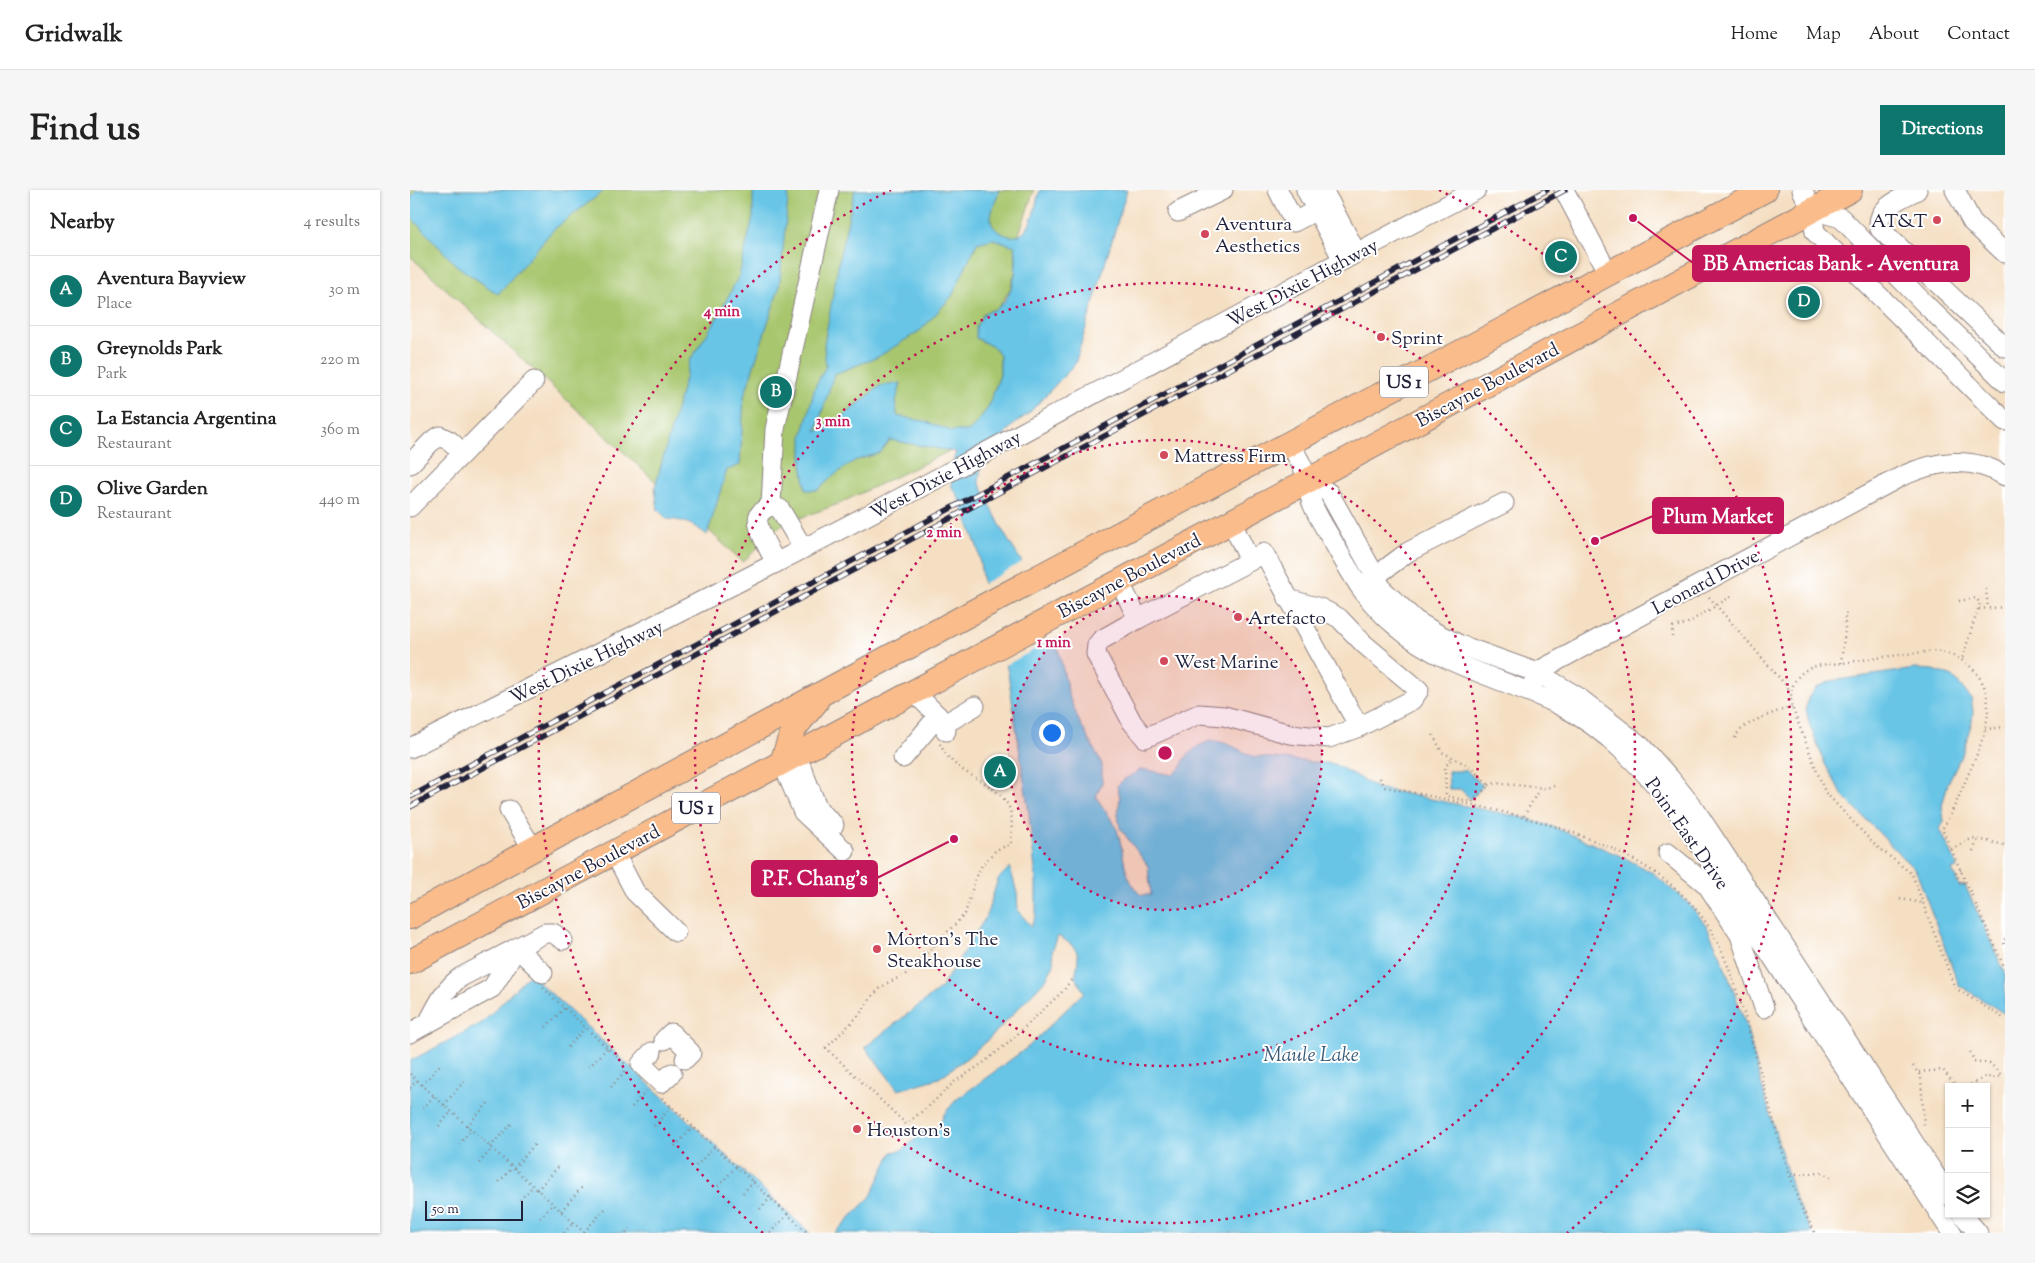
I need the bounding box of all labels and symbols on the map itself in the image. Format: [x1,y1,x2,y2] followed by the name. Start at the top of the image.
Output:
[1871,209,1927,236] place label: AT&T
[1215,212,1300,261] place label: Aventura Aesthetics
[1931,214,1943,226] marker: AT&T
[1199,228,1211,240] marker: Aventura Aesthetics
[1223,233,1384,336] street label: West Dixie Highway
[1545,238,1577,276] pin: C
[1693,246,1969,281] callout: BB Americas Bank - Aventura
[1703,251,1960,280] text: BB Americas Bank - Aventura
[1788,283,1820,321] pin: D
[703,302,740,323] text: 4 min
[1391,326,1443,353] place label: Sprint
[1375,331,1387,343] marker: Sprint
[1412,337,1565,435] street label: Biscayne Boulevard
[1380,366,1428,398] road number: US 1
[760,373,792,411] pin: B
[816,412,851,433] text: 3 min
[866,425,1027,528] street label: West Dixie Highway
[1174,444,1287,471] place label: Mattress Firm
[1158,449,1170,461] marker: Mattress Firm
[1653,498,1783,533] callout: Plum Market
[1663,504,1773,533] text: Plum Market
[926,523,962,544] text: 2 min
[1054,528,1207,626] street label: Biscayne Boulevard
[1648,544,1765,623] street label: Leonard Drive
[1248,606,1326,633] place label: Artefacto
[1232,611,1244,623] marker: Artefacto
[506,614,669,712] street label: West Dixie Highway
[1037,633,1071,654] text: 1 min
[1174,650,1279,677] place label: West Marine
[1158,655,1170,667] marker: West Marine
[1039,720,1065,746] your location
[1156,744,1174,762] centre of rings
[984,753,1016,791] pin: A
[1637,773,1735,896] street label: Point East Drive
[672,792,720,824] road number: US 1
[513,819,666,917] street label: Biscayne Boulevard
[752,861,877,896] callout: P.F. Chang's
[762,866,868,895] text: P.F. Chang's
[887,927,999,976] place label: Morton's The Steakhouse
[871,943,883,955] marker: Morton's The Steakhouse
[1263,1042,1359,1071] water label: Maule Lake
[867,1118,950,1145] place label: Houston's
[851,1123,863,1135] marker: Houston's
[425,1198,522,1221] scale bar

